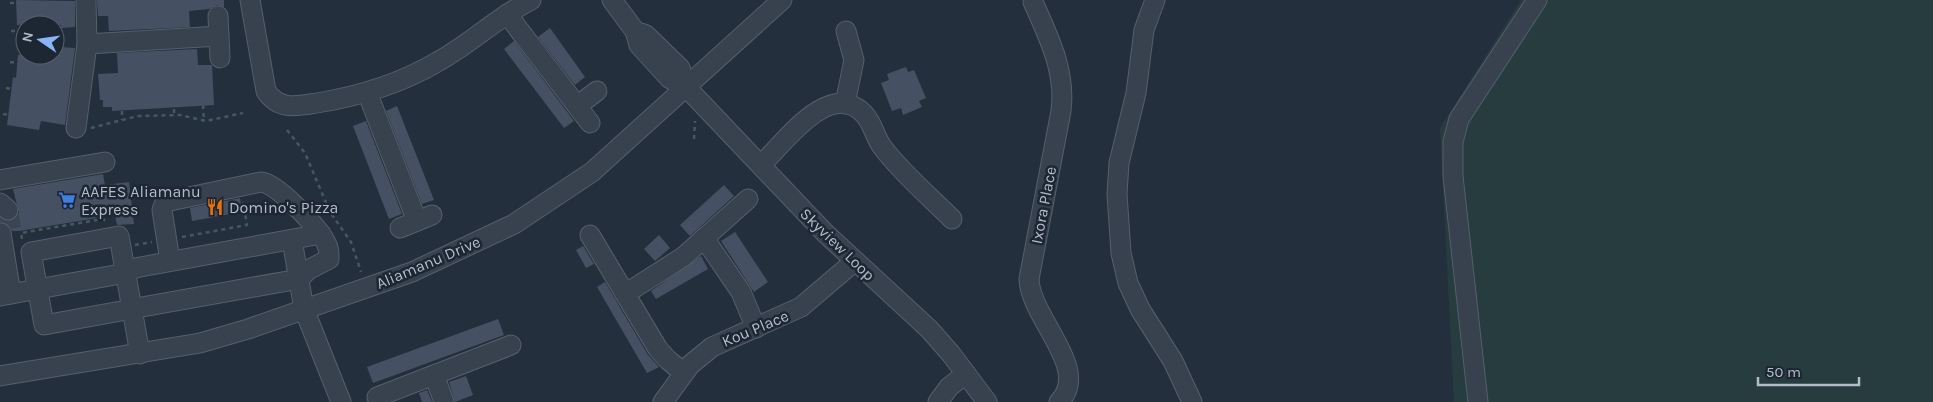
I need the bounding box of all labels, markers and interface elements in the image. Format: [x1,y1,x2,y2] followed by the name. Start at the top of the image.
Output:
[15,15,65,65] north arrow
[18,30,37,44] text: N
[1027,165,1060,245] street label: Ixora Place
[81,182,201,219] place label: AAFES Aliamanu Express
[57,190,77,210] supermarket icon: AAFES Aliamanu Express
[205,197,225,217] restaurant icon: Domino's Pizza
[229,198,338,217] place label: Domino's Pizza
[796,204,879,285] street label: Skyview Loop
[373,232,483,293] street label: Aliamanu Drive
[719,306,791,351] street label: Kou Place
[1758,354,1859,386] scale bar
[1766,363,1801,381] text: 50 m

